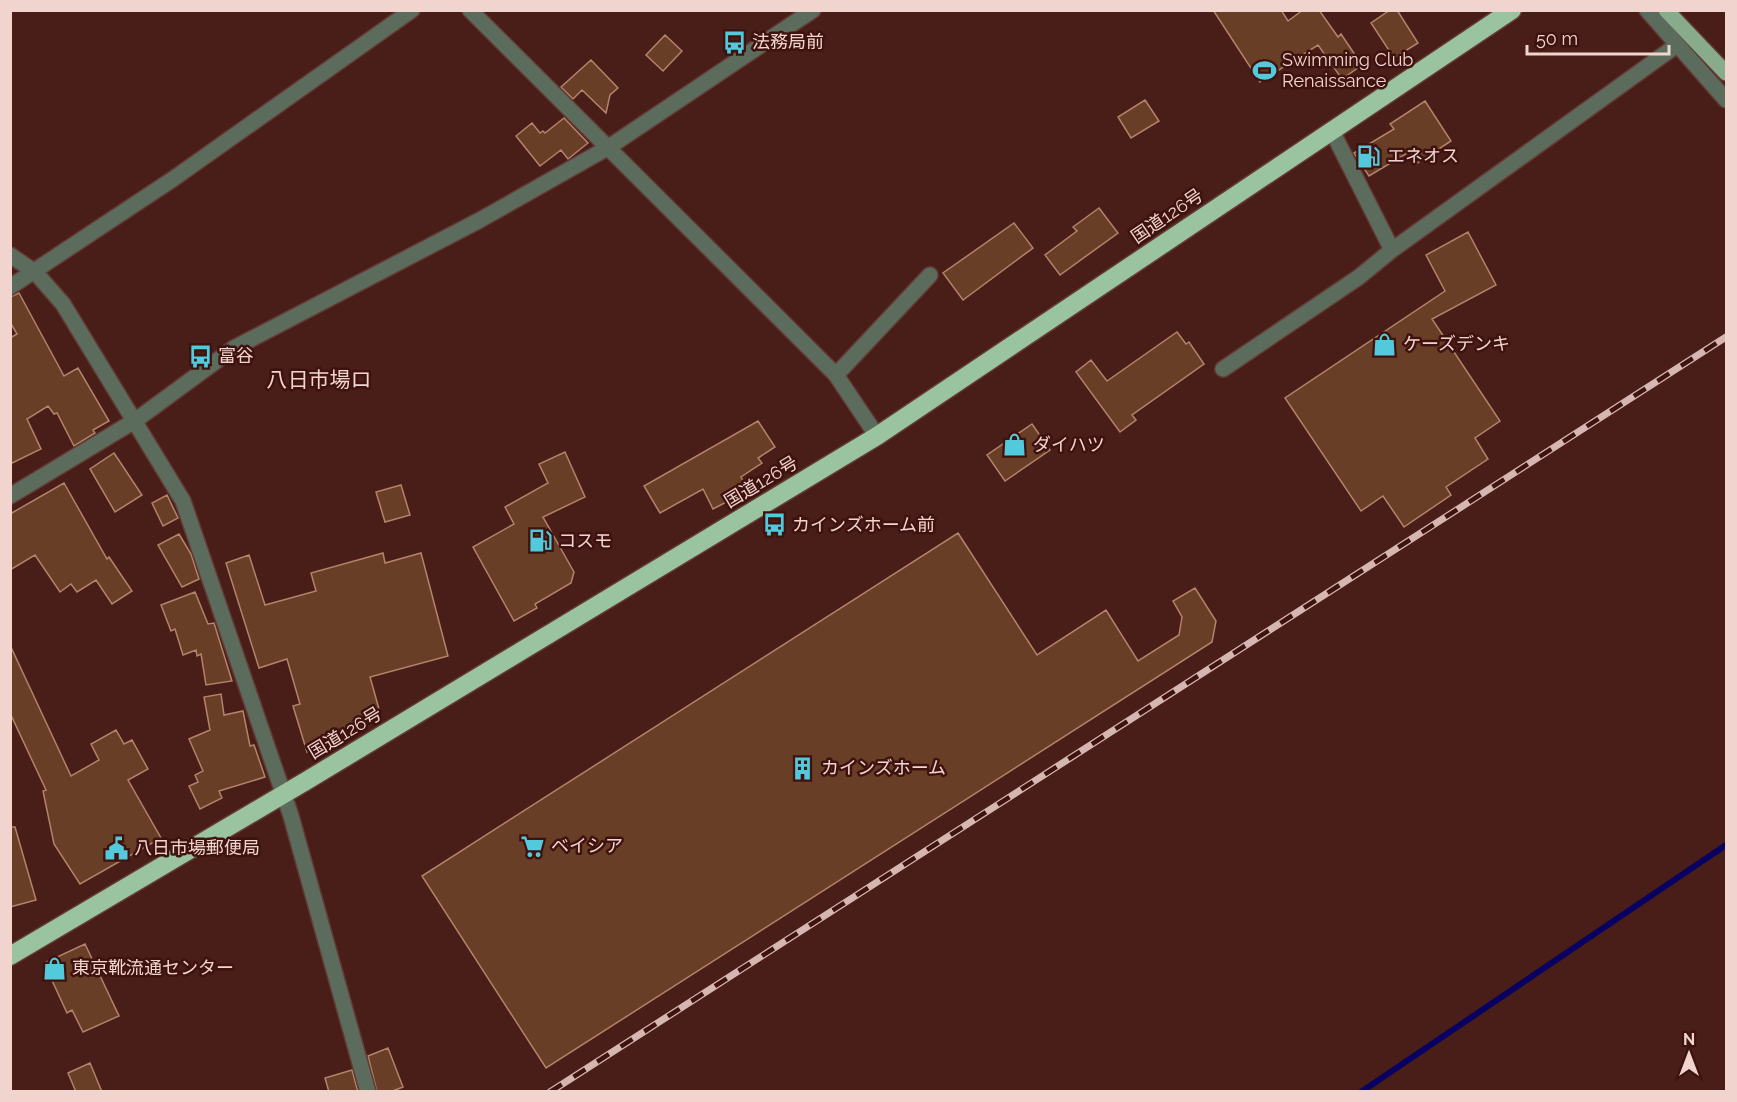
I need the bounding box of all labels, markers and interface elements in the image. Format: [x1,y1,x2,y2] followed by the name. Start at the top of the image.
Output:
[1527,18,1670,56] scale bar
[1536,28,1578,49] text: 50 m
[721,29,747,55] bus stop icon: 法務局前
[752,31,824,52] place label: 法務局前
[1282,49,1413,91] place label: Swimming Club Renaissance
[1251,57,1277,83] sports icon: Swimming Club Renaissance
[1356,143,1382,169] fuel station icon: エネオス
[1387,145,1459,166] place label: エネオス
[1127,184,1207,247] street label: 国道126号
[1372,331,1398,357] shop icon: ケーズデンキ
[1403,333,1510,354] place label: ケーズデンキ
[187,343,213,369] bus stop icon: 富谷
[218,345,254,366] place label: 富谷
[267,367,372,392] district label: 八日市場ロ
[1002,432,1028,458] shop icon: ダイハツ
[1033,434,1105,455] place label: ダイハツ
[720,451,801,512] street label: 国道126号
[761,512,787,538] bus stop icon: カインズホーム前
[792,514,935,535] place label: カインズホーム前
[527,528,553,554] fuel station icon: コスモ
[558,530,612,551] place label: コスモ
[304,702,385,763] street label: 国道126号
[790,755,816,781] building icon: カインズホーム
[821,757,946,778] place label: カインズホーム
[520,833,546,859] supermarket icon: ベイシア
[103,835,129,861] public building icon: 八日市場郵便局
[551,835,623,856] place label: ベイシア
[134,837,260,858] place label: 八日市場郵便局
[41,955,67,981] shop icon: 東京靴流通センター
[72,957,234,978] place label: 東京靴流通センター
[1659,1024,1719,1084] north arrow
[1683,1030,1695,1049] text: N

